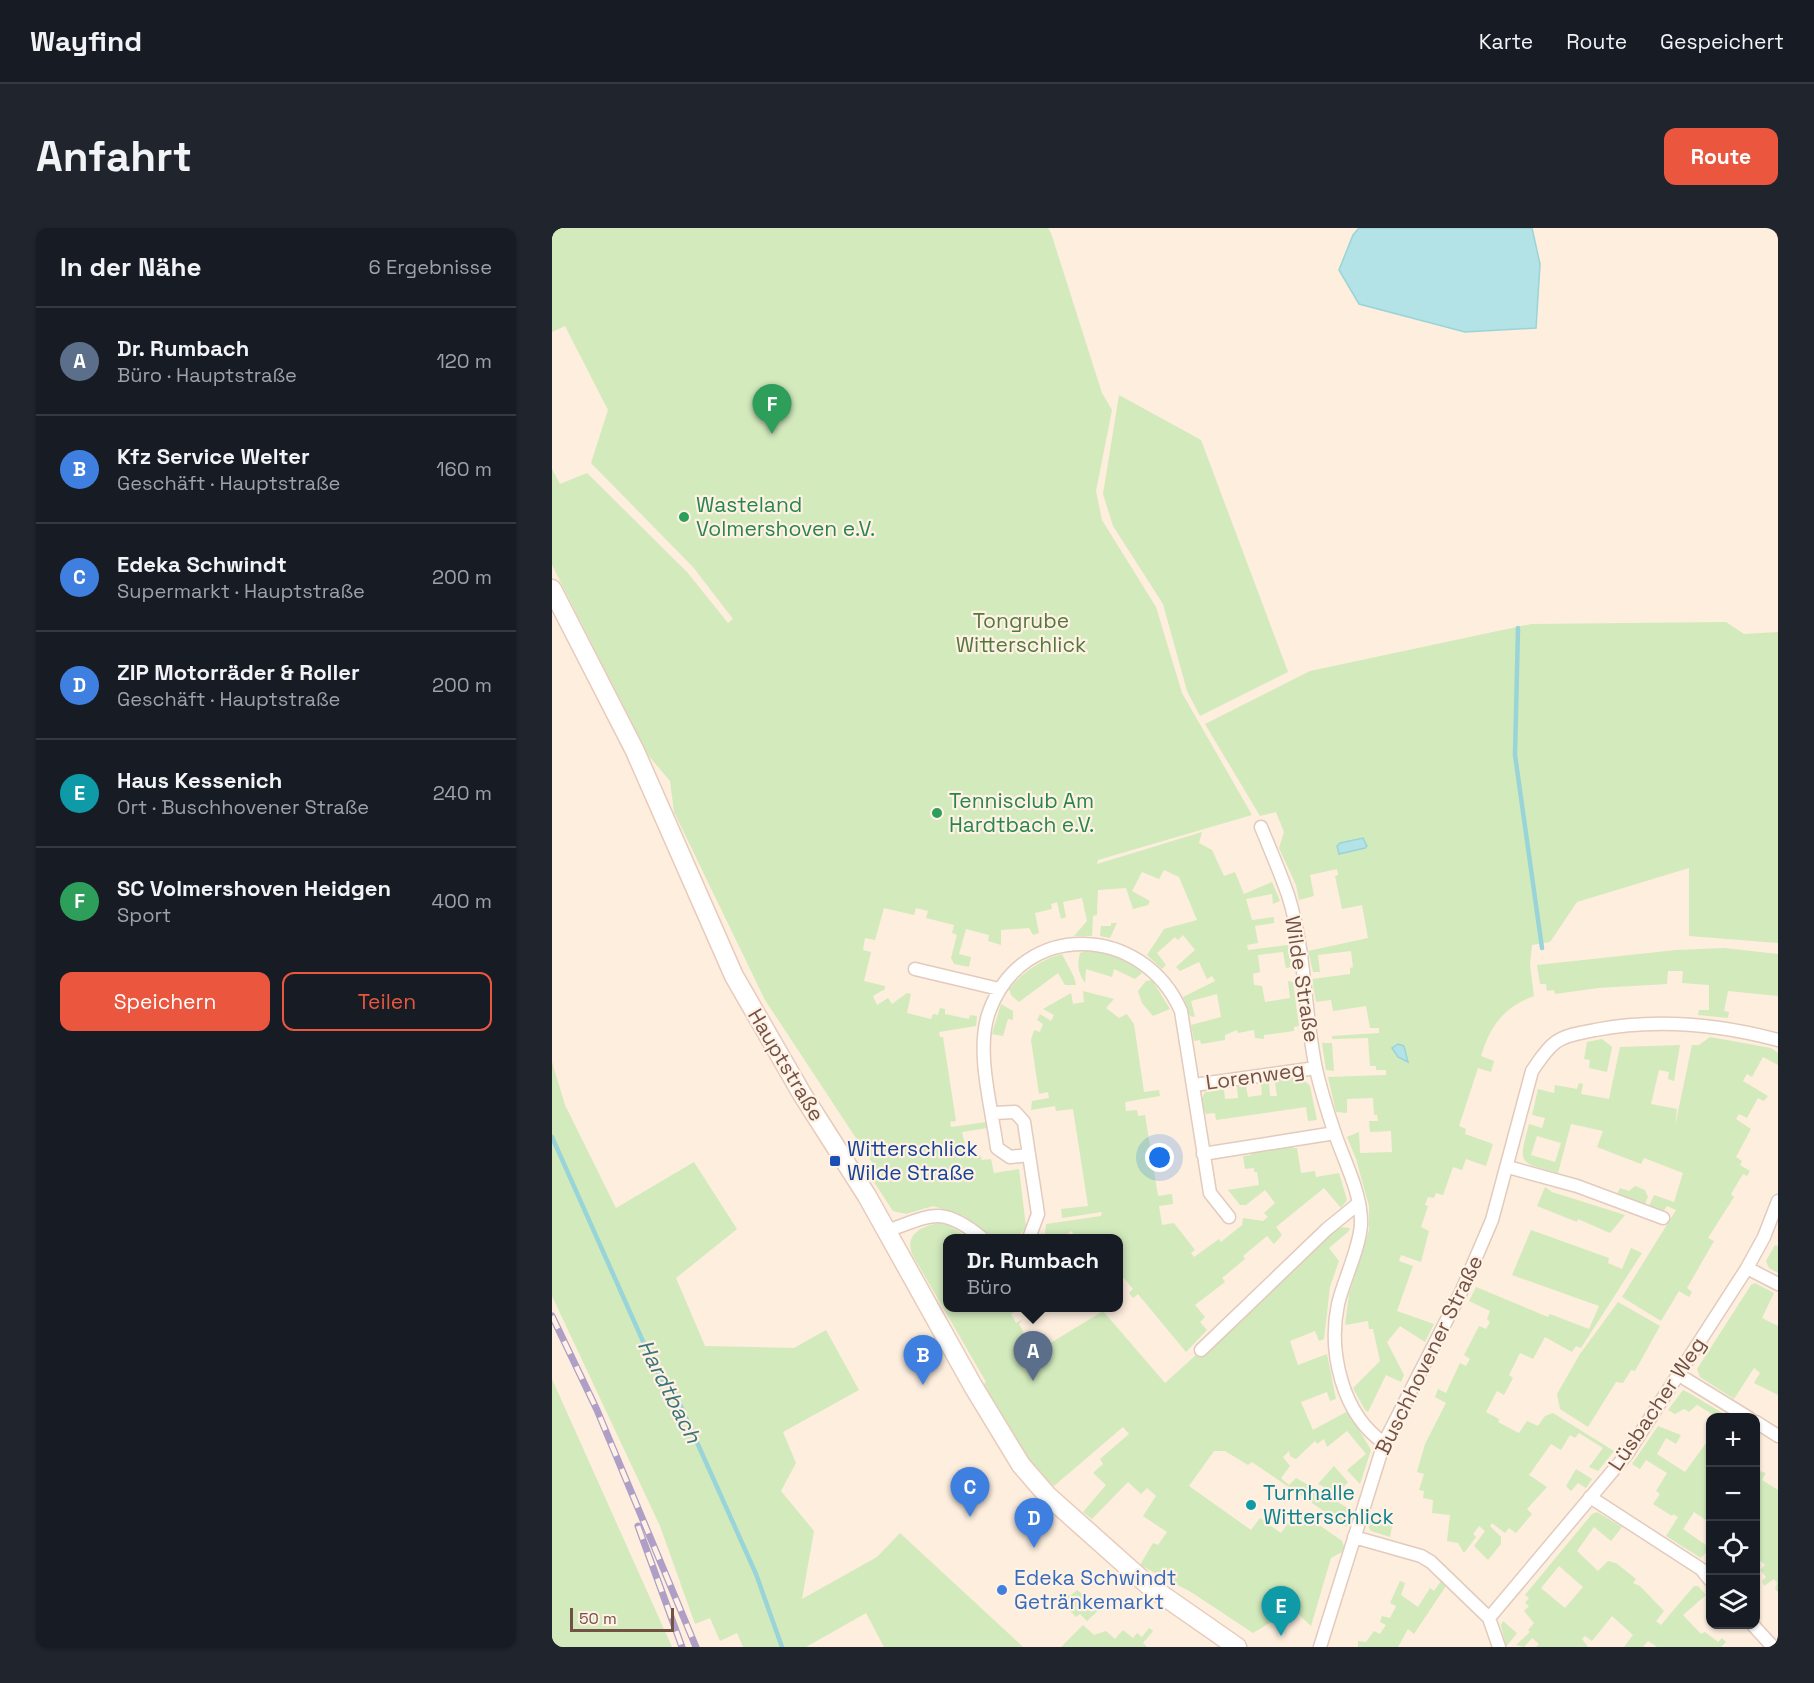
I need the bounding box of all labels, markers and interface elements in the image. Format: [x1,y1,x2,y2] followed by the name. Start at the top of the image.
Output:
[30,23,142,59] text: Wayfind
[1479,28,1533,55] text: Karte
[1566,28,1627,55] text: Route
[1660,28,1784,55] text: Gespeichert
[1664,128,1778,185] button: Route
[36,130,192,183] text: Anfahrt
[60,250,201,284] text: In der Nähe
[369,254,492,280] text: 6 Ergebnisse
[117,334,249,362] text: Dr. Rumbach
[73,348,86,374] text: A
[436,348,492,374] text: 120 m
[117,362,297,388] text: Büro · Hauptstraße
[752,384,792,434] pin: F
[117,442,310,470] text: Kfz Service Welter
[73,456,86,482] text: B
[436,456,492,482] text: 160 m
[117,470,340,496] text: Geschäft · Hauptstraße
[696,491,875,542] place label: Wasteland Volmershoven e.V.
[677,510,691,524] marker: Wasteland Volmershoven e.V.
[117,550,287,578] text: Edeka Schwindt
[73,564,86,590] text: C
[432,564,492,590] text: 200 m
[117,578,365,604] text: Supermarkt · Hauptstraße
[956,607,1086,658] park label: Tongrube Witterschlick
[117,658,360,686] text: ZIP Motorräder & Roller
[73,672,86,698] text: D
[432,672,492,698] text: 200 m
[117,686,340,712] text: Geschäft · Hauptstraße
[117,766,282,794] text: Haus Kessenich
[74,780,85,806] text: E
[433,780,492,806] text: 240 m
[949,787,1094,838] place label: Tennisclub Am Hardtbach e.V.
[117,794,369,820] text: Ort · Buschhovener Straße
[930,806,944,820] marker: Tennisclub Am Hardtbach e.V.
[117,874,391,902] text: SC Volmershoven Heidgen
[74,888,85,914] text: F
[432,888,492,914] text: 400 m
[117,902,171,928] text: Sport
[1279,914,1326,1044] street label: Wilde Straße
[60,972,270,1031] button: Speichern
[282,972,492,1031] button: Teilen
[742,1003,831,1126] street label: Hauptstraße
[1204,1055,1306,1096] street label: Lorenweg
[847,1135,978,1186] place label: Witterschlick Wilde Straße
[1145,1143,1174,1172] your location
[828,1154,842,1168] marker: Witterschlick Wilde Straße
[943,1234,1123,1312] popup
[967,1246,1099,1274] text: Dr. Rumbach
[1369,1251,1489,1459] street label: Buschhovener Straße
[967,1274,1012,1300] text: Büro
[1014,1332,1052,1381] pin: A
[1602,1332,1711,1476] street label: Lüsbacher Weg
[632,1335,708,1448] water label: Hardtbach
[904,1336,943,1385] pin: B
[1706,1413,1760,1629] map controls
[1706,1413,1760,1467] button: +
[1706,1467,1760,1521] button: −
[950,1468,990,1517] pin: C
[1263,1479,1394,1530] place label: Turnhalle Witterschlick
[1014,1498,1054,1548] pin: D
[1244,1498,1258,1512] marker: Turnhalle Witterschlick
[1706,1521,1760,1575] button: locate
[1014,1564,1177,1615] place label: Edeka Schwindt Getränkemarkt
[1706,1575,1760,1629] button: layers
[995,1583,1009,1597] marker: Edeka Schwindt Getränkemarkt
[1262,1586,1300,1636] pin: E
[570,1605,674,1632] scale bar
[579,1608,617,1629] text: 50 m

